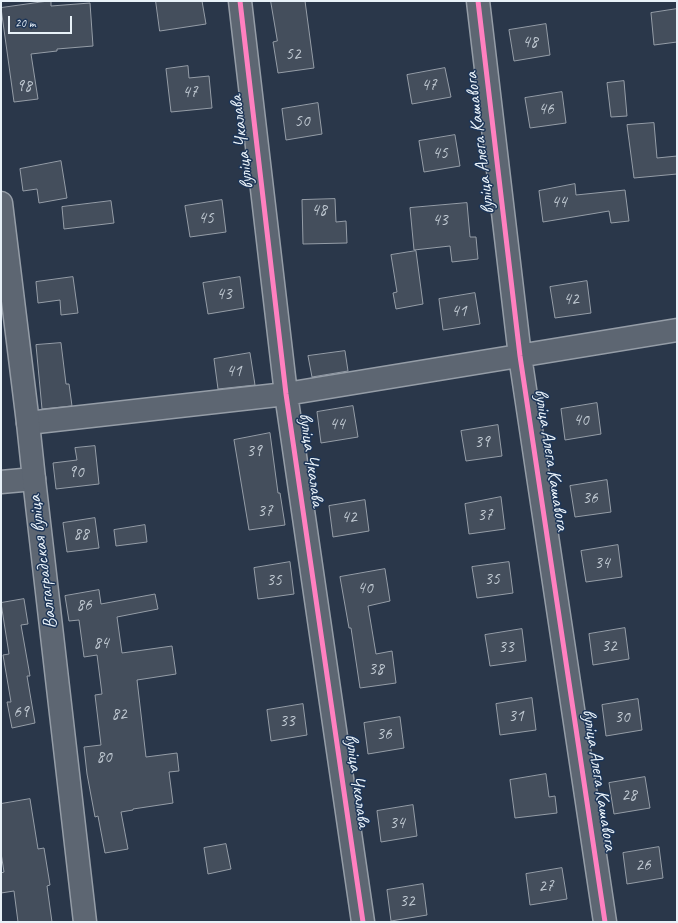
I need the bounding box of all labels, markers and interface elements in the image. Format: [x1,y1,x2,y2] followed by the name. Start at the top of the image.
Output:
[10,8,74,34] scale bar
[15,15,35,31] text: 20 m
[522,33,538,53] house number: 48
[285,45,301,65] house number: 52
[460,71,500,215] street label: вуліца Алега Кашавога
[421,76,437,96] house number: 47
[16,77,32,97] house number: 98
[182,83,198,103] house number: 47
[225,94,259,190] street label: вуліца Чкалава
[538,100,554,120] house number: 46
[294,112,310,132] house number: 50
[432,144,448,164] house number: 45
[551,193,567,213] house number: 44
[311,201,327,221] house number: 48
[198,209,214,229] house number: 45
[432,211,448,231] house number: 43
[216,285,232,305] house number: 43
[563,290,579,310] house number: 42
[451,302,467,322] house number: 41
[226,362,242,382] house number: 41
[529,387,573,533] street label: вуліца Алега Кашавога
[573,411,589,431] house number: 40
[293,412,329,508] street label: вуліца Чкалава
[329,415,345,435] house number: 44
[474,433,490,453] house number: 39
[246,442,262,462] house number: 39
[68,463,84,483] house number: 90
[582,489,598,509] house number: 36
[23,494,63,630] street label: Валгаградская вуліца
[257,502,273,522] house number: 37
[477,506,493,526] house number: 37
[341,508,357,528] house number: 42
[73,525,89,545] house number: 88
[594,554,610,574] house number: 34
[484,570,500,590] house number: 35
[266,571,282,591] house number: 35
[357,579,373,599] house number: 40
[76,596,92,616] house number: 86
[93,634,109,654] house number: 84
[601,637,617,657] house number: 32
[498,638,514,658] house number: 33
[368,660,384,680] house number: 38
[13,703,29,723] house number: 69
[111,705,127,725] house number: 82
[508,707,524,727] house number: 31
[577,707,621,853] street label: вуліца Алега Кашавога
[614,708,630,728] house number: 30
[279,712,295,732] house number: 33
[376,725,392,745] house number: 36
[339,733,375,829] street label: вуліца Чкалава
[96,748,112,768] house number: 80
[621,786,637,806] house number: 28
[389,814,405,834] house number: 34
[635,856,651,876] house number: 26
[538,877,554,897] house number: 27
[399,892,415,912] house number: 32

